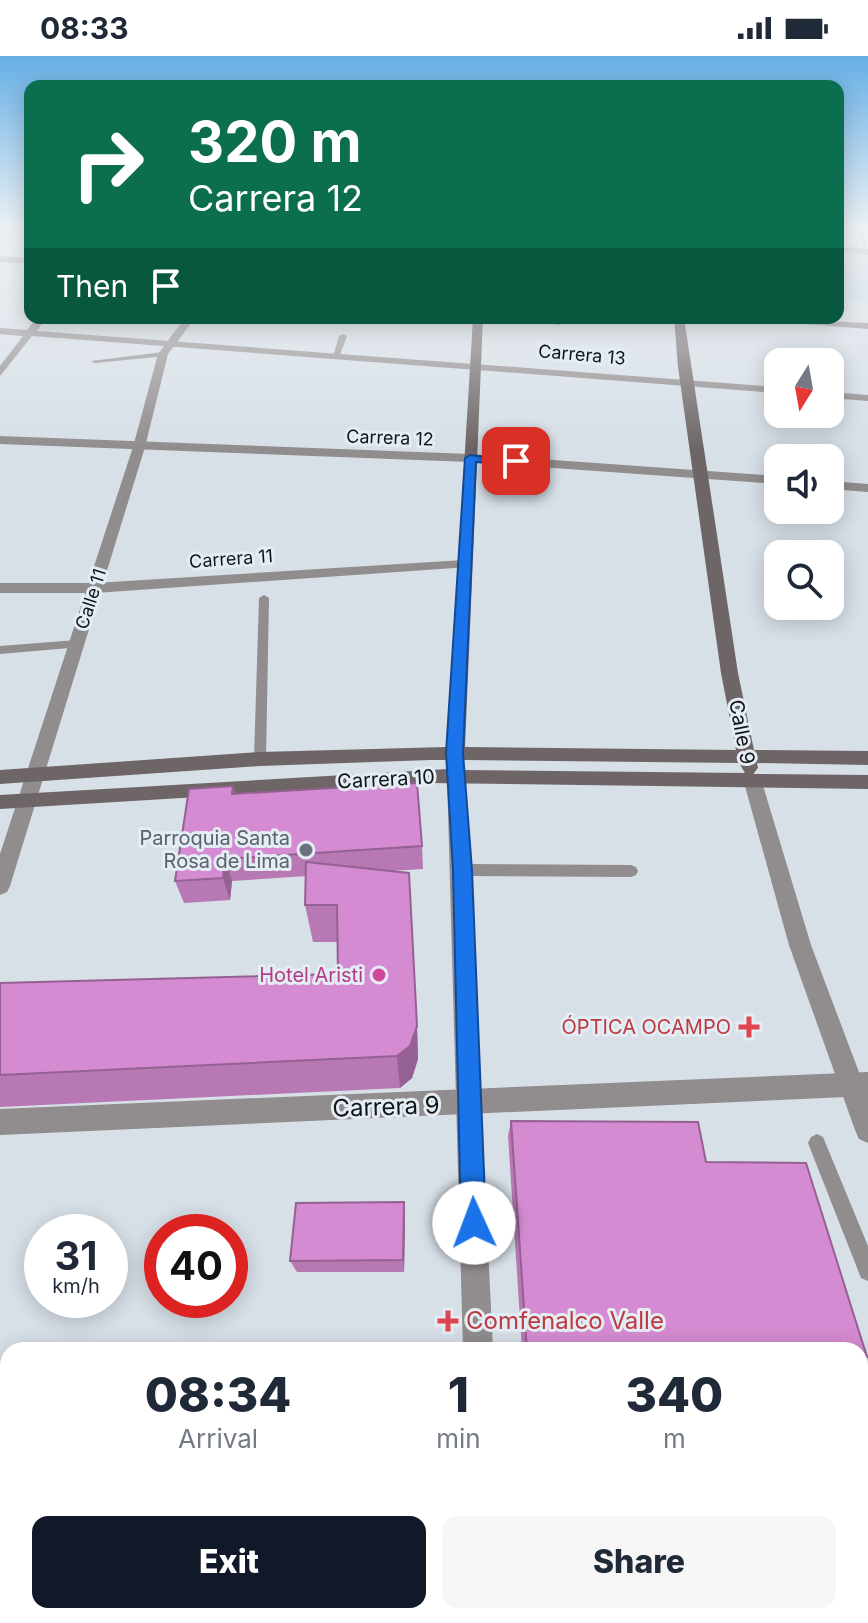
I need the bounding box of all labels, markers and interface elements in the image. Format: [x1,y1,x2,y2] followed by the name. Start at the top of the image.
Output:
[40,10,129,46] text: 08:33
[188,108,362,176] text: 320 m
[56,112,160,216] icon: right
[188,176,363,220] text: Carrera 12
[144,264,188,308] icon: arrive
[56,268,128,304] text: Then
[537,340,627,369] street label: Carrera 13
[764,348,844,428] north arrow
[764,348,844,620] map controls
[346,425,434,450] street label: Carrera 12
[482,427,550,495] pin
[494,439,538,483] icon: arrive
[764,444,844,524] button: sound
[764,540,844,620] button: search
[188,545,274,572] street label: Carrera 11
[71,566,110,632] street label: Calle 11
[724,698,760,766] street label: Calle 9
[337,764,435,794] street label: Carrera 10
[139,826,290,873] place label: Parroquia Santa Rosa de Lima
[297,841,315,859] marker: Parroquia Santa Rosa de Lima
[259,963,363,987] place label: Hotel Aristi
[370,966,388,984] marker: Hotel Aristi
[562,1014,731,1039] place label: ÓPTICA OCAMPO
[738,1016,760,1038] marker: ÓPTICA OCAMPO
[332,1090,440,1123] street label: Carrera 9
[432,1181,516,1265] position arrow
[144,1214,248,1318] speed limit sign: 40
[54,1231,98,1280] text: 31
[52,1274,100,1298] text: km/h
[466,1306,664,1335] place label: Comfenalco Valle
[437,1310,459,1332] marker: Comfenalco Valle
[145,1365,291,1424] text: 08:34
[448,1365,469,1424] text: 1
[625,1365,723,1424] text: 340
[178,1423,258,1454] text: Arrival
[436,1423,481,1454] text: min
[663,1423,686,1454] text: m
[32,1516,426,1608] button: Exit
[442,1516,836,1608] button: Share

